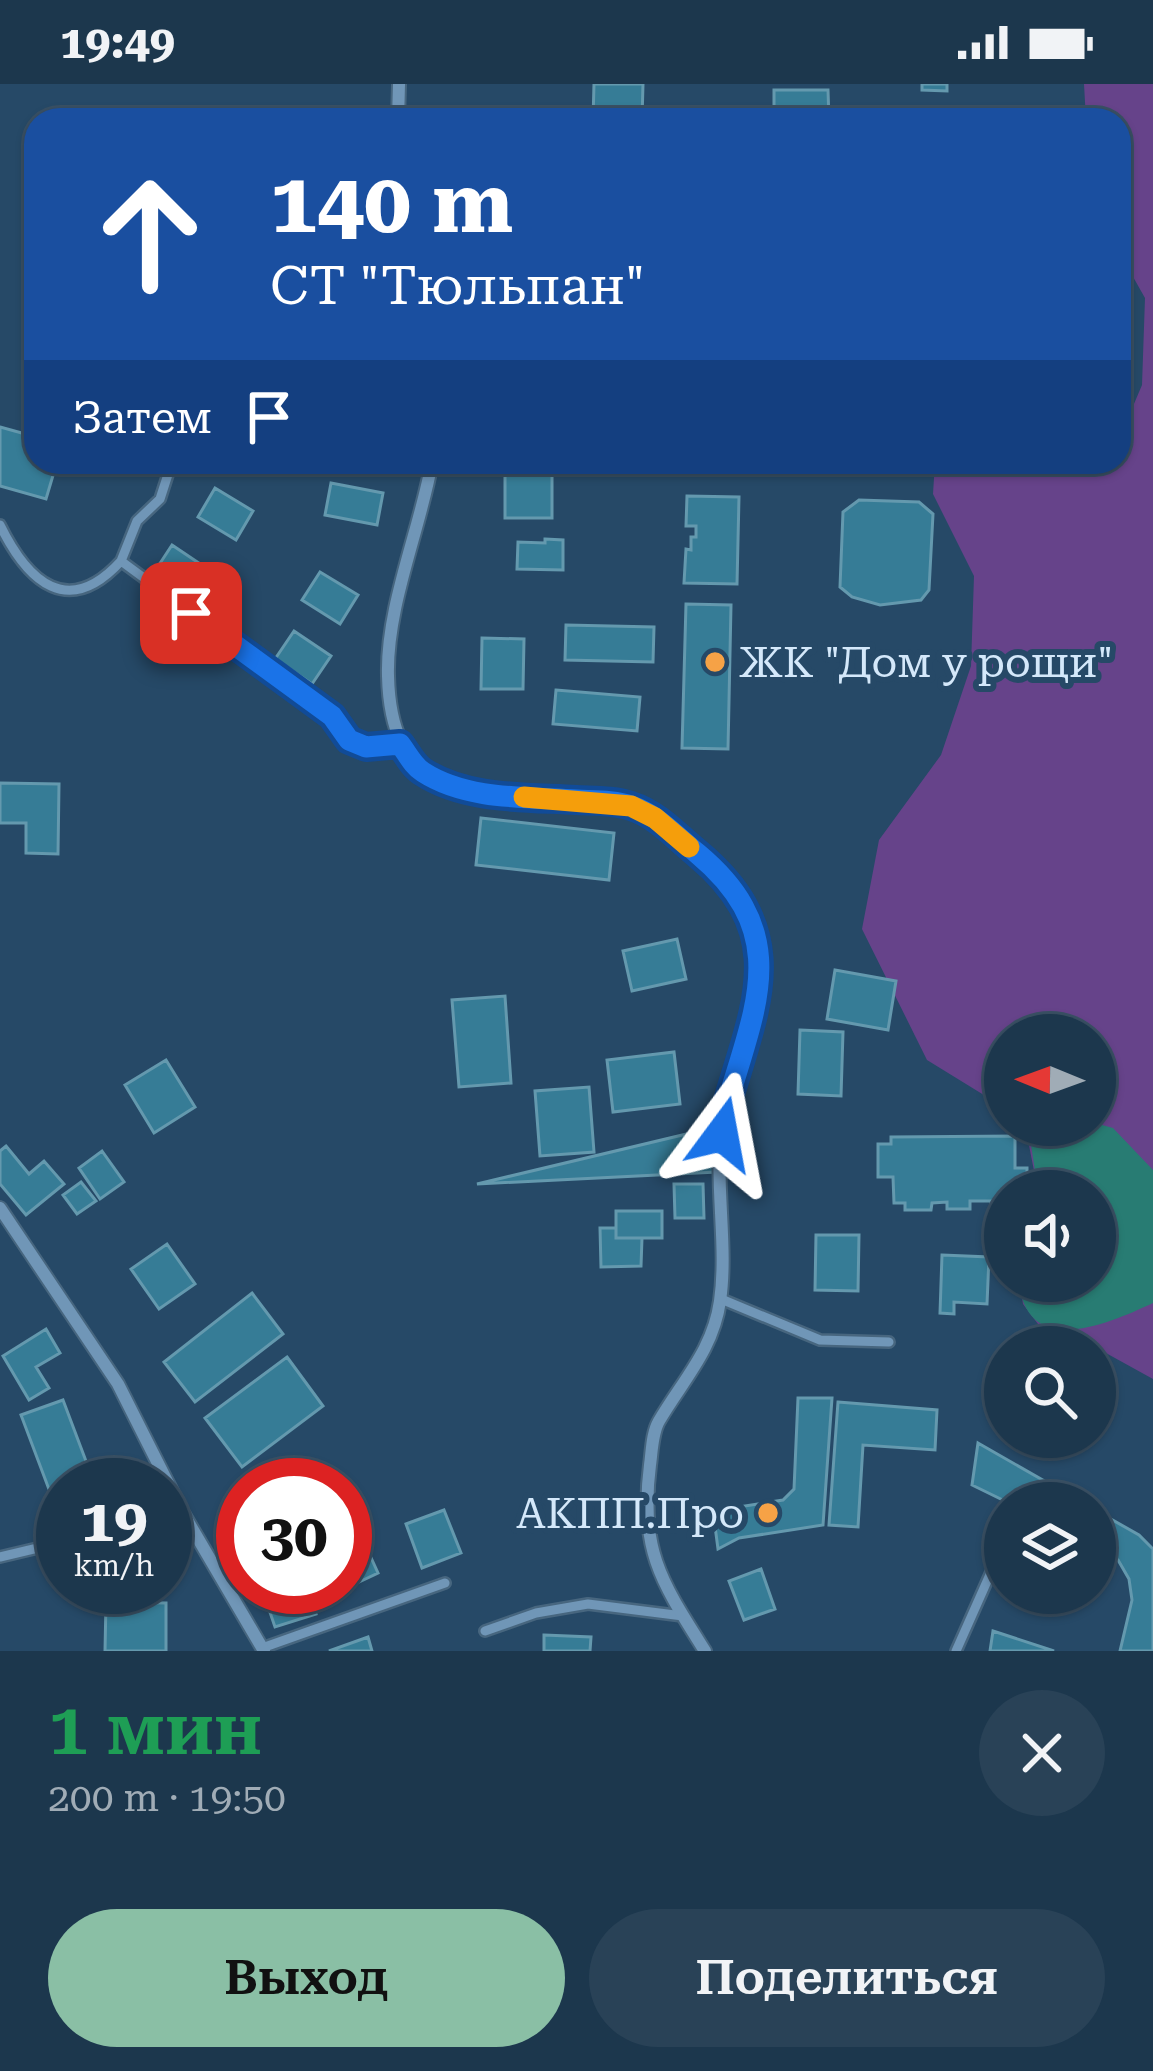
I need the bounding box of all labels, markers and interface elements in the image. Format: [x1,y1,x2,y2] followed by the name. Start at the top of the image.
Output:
[60,16,175,69] text: 19:49
[270,154,513,252] text: 140 m
[72,156,228,312] icon: ahead
[270,254,645,317] text: СТ "Тюльпан"
[236,384,302,450] icon: arrive
[72,391,212,444] text: Затем
[140,562,242,664] pin
[158,580,224,646] icon: arrive
[739,638,1113,687] place label: ЖК "Дом у рощи"
[702,649,728,675] marker: ЖК "Дом у рощи"
[984,1014,1116,1146] north arrow
[984,1014,1116,1614] map controls
[659,1071,785,1197] position arrow
[984,1170,1116,1302] button: sound
[984,1326,1116,1458] button: search
[216,1458,372,1614] speed limit sign: 30
[984,1482,1116,1614] button: layers
[80,1485,148,1556] text: 19
[516,1489,744,1538] place label: АКПП.Про
[755,1500,781,1526] marker: АКПП.Про
[74,1548,154,1583] text: km/h
[48,1687,262,1772] text: 1 мин
[979,1690,1105,1816] button: close
[48,1775,286,1821] text: 200 m · 19:50
[48,1909,565,2047] button: Выход
[589,1909,1105,2047] button: Поделиться

